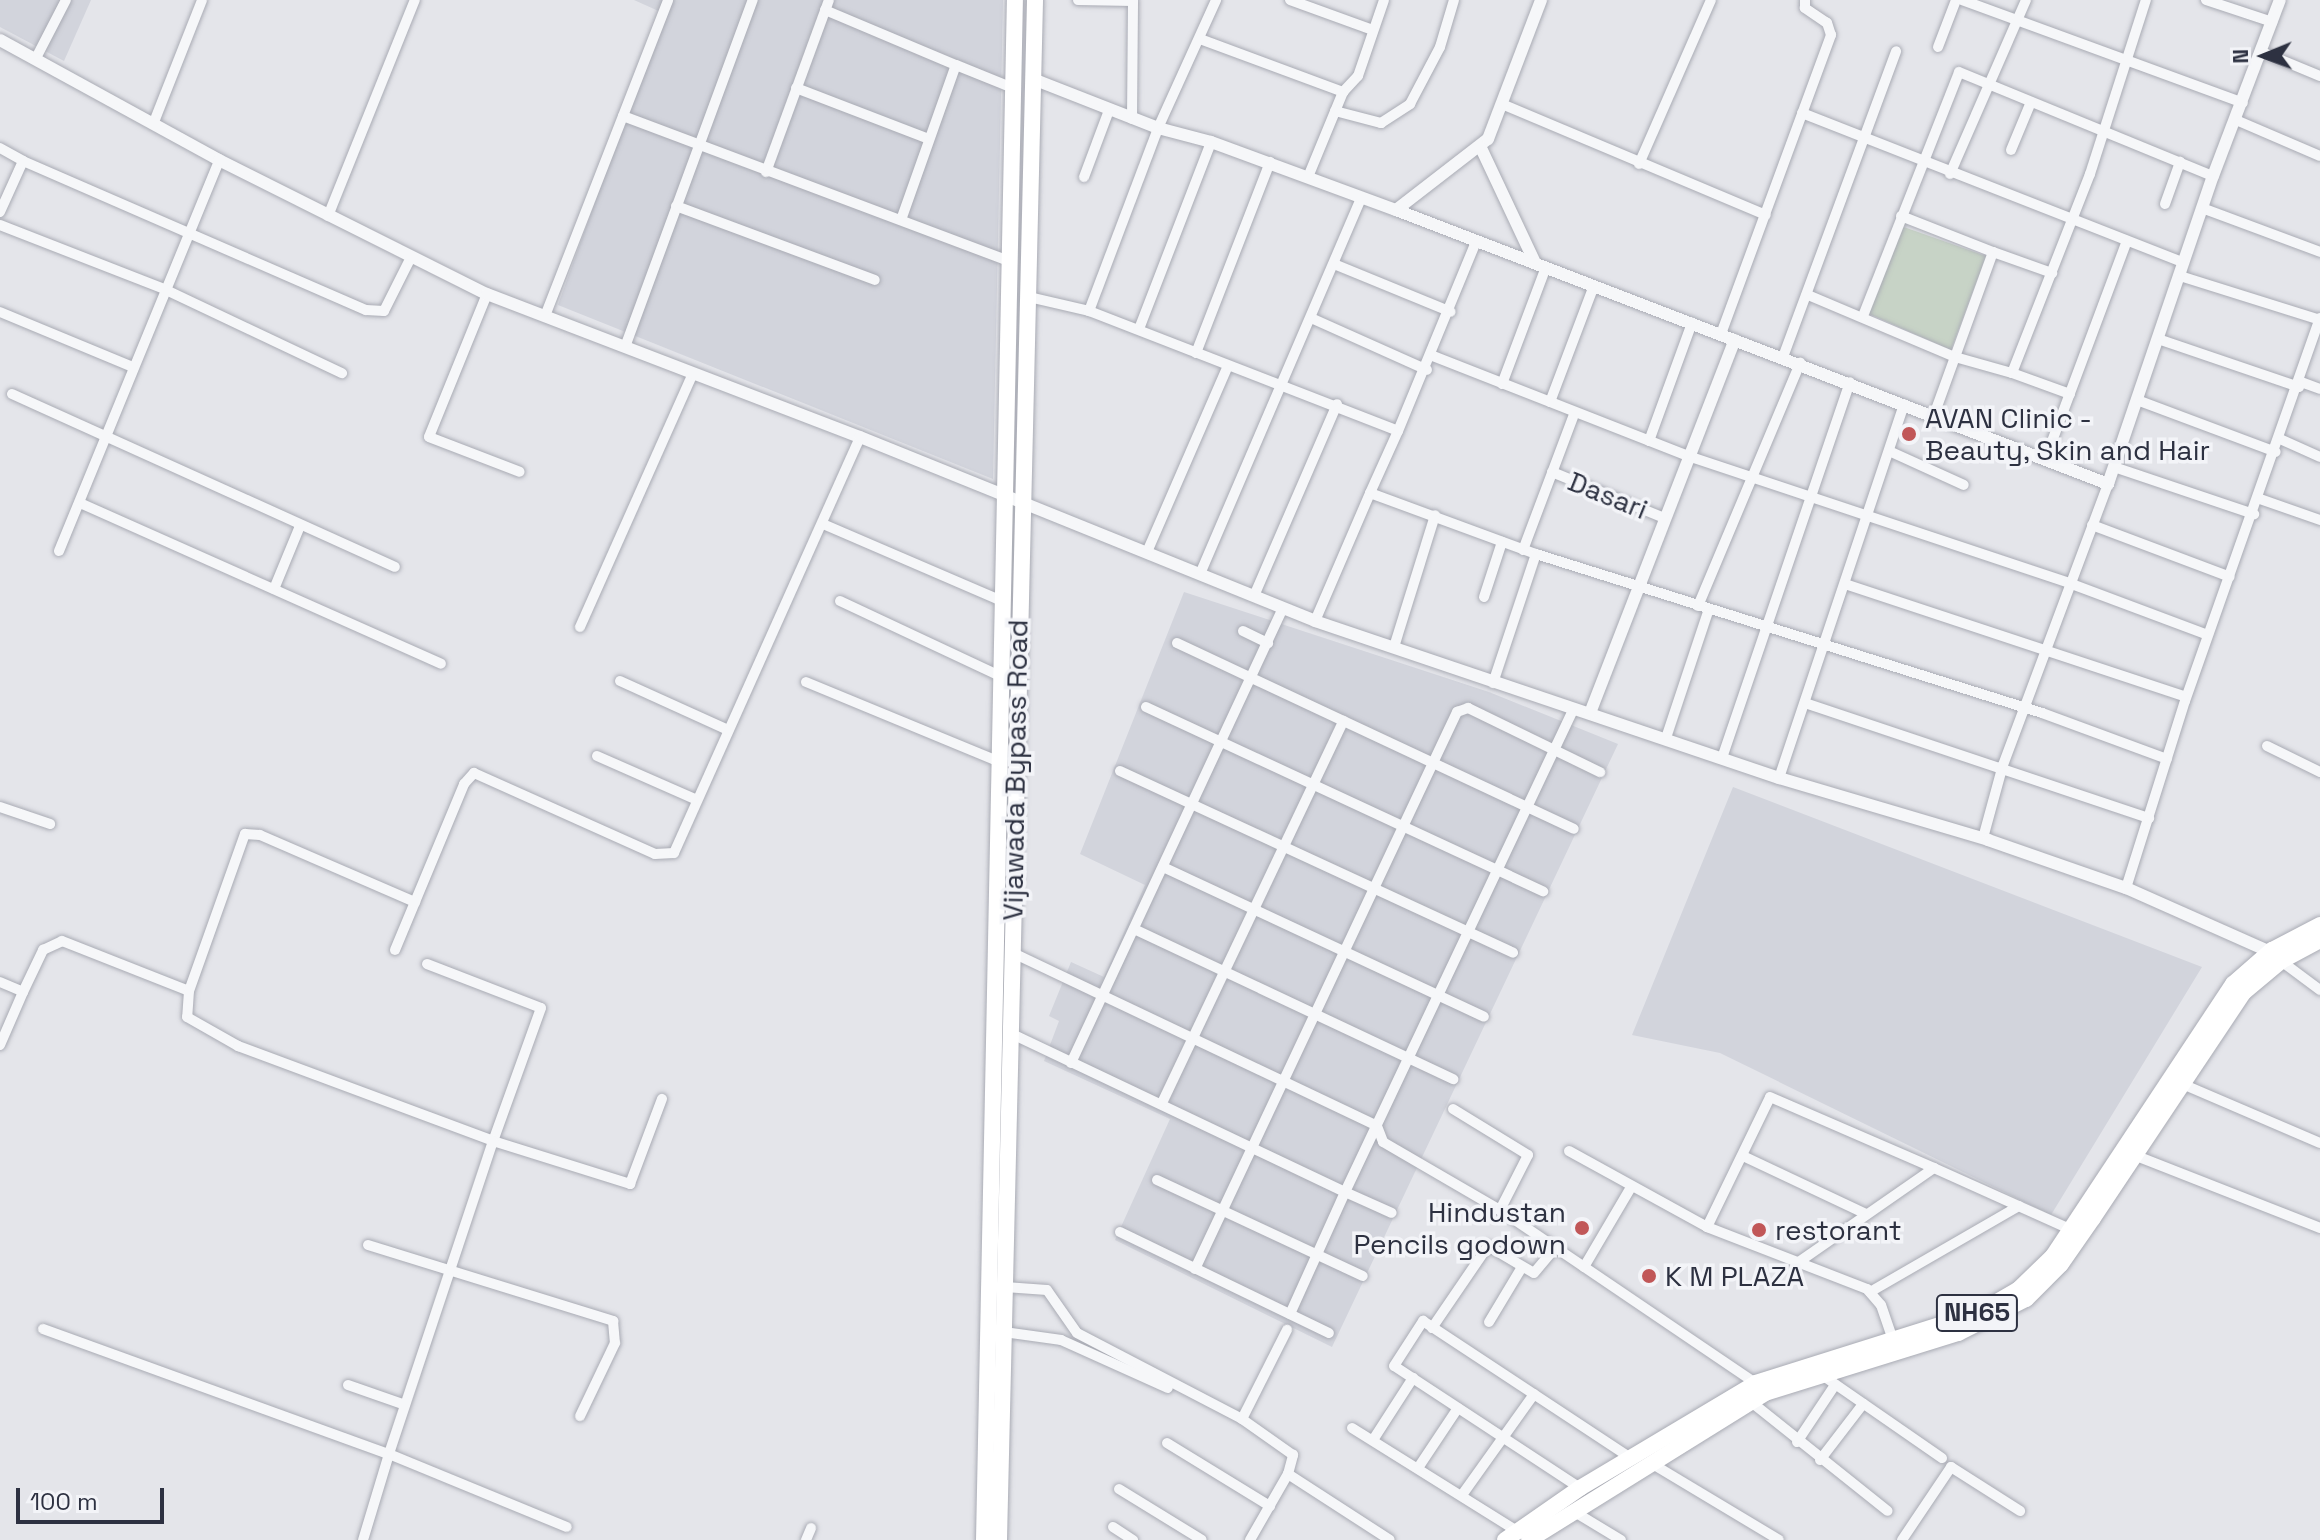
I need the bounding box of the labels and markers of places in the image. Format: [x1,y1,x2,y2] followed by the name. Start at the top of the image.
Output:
[1925,401,2211,467] place label: AVAN Clinic - Beauty, Skin and Hair
[1900,425,1918,443] marker: AVAN Clinic - Beauty, Skin and Hair
[1354,1195,1566,1261] place label: Hindustan Pencils godown
[1775,1213,1902,1247] place label: restorant
[1573,1219,1591,1237] marker: Hindustan Pencils godown
[1750,1221,1768,1239] marker: restorant
[1665,1259,1804,1293] place label: K M PLAZA
[1640,1267,1658,1285] marker: K M PLAZA

